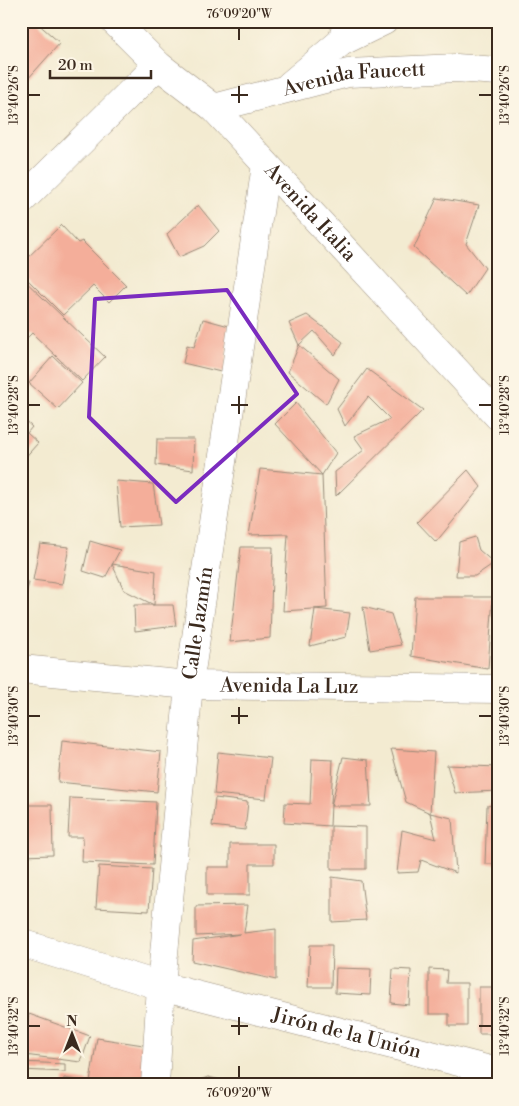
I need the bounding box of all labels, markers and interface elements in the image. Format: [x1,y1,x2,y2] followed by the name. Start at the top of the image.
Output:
[206,7,273,22] text: 76°09'20"W
[50,48,151,80] scale bar
[58,56,93,75] text: 20 m
[279,57,426,102] street label: Avenida Faucett
[7,65,22,125] text: 13°40'26"S
[498,65,513,125] text: 13°40'26"S
[258,158,362,267] street label: Avenida Italia
[7,375,22,435] text: 13°40'28"S
[498,375,513,435] text: 13°40'28"S
[177,565,219,681] street label: Calle Jazmín
[219,673,359,700] street label: Avenida La Luz
[7,686,22,746] text: 13°40'30"S
[498,686,513,746] text: 13°40'30"S
[7,996,22,1056] text: 13°40'32"S
[498,996,513,1056] text: 13°40'32"S
[268,1002,424,1064] street label: Jirón de la Unión
[48,1008,98,1058] north arrow
[66,1013,78,1031] text: N
[206,1086,273,1101] text: 76°09'20"W

